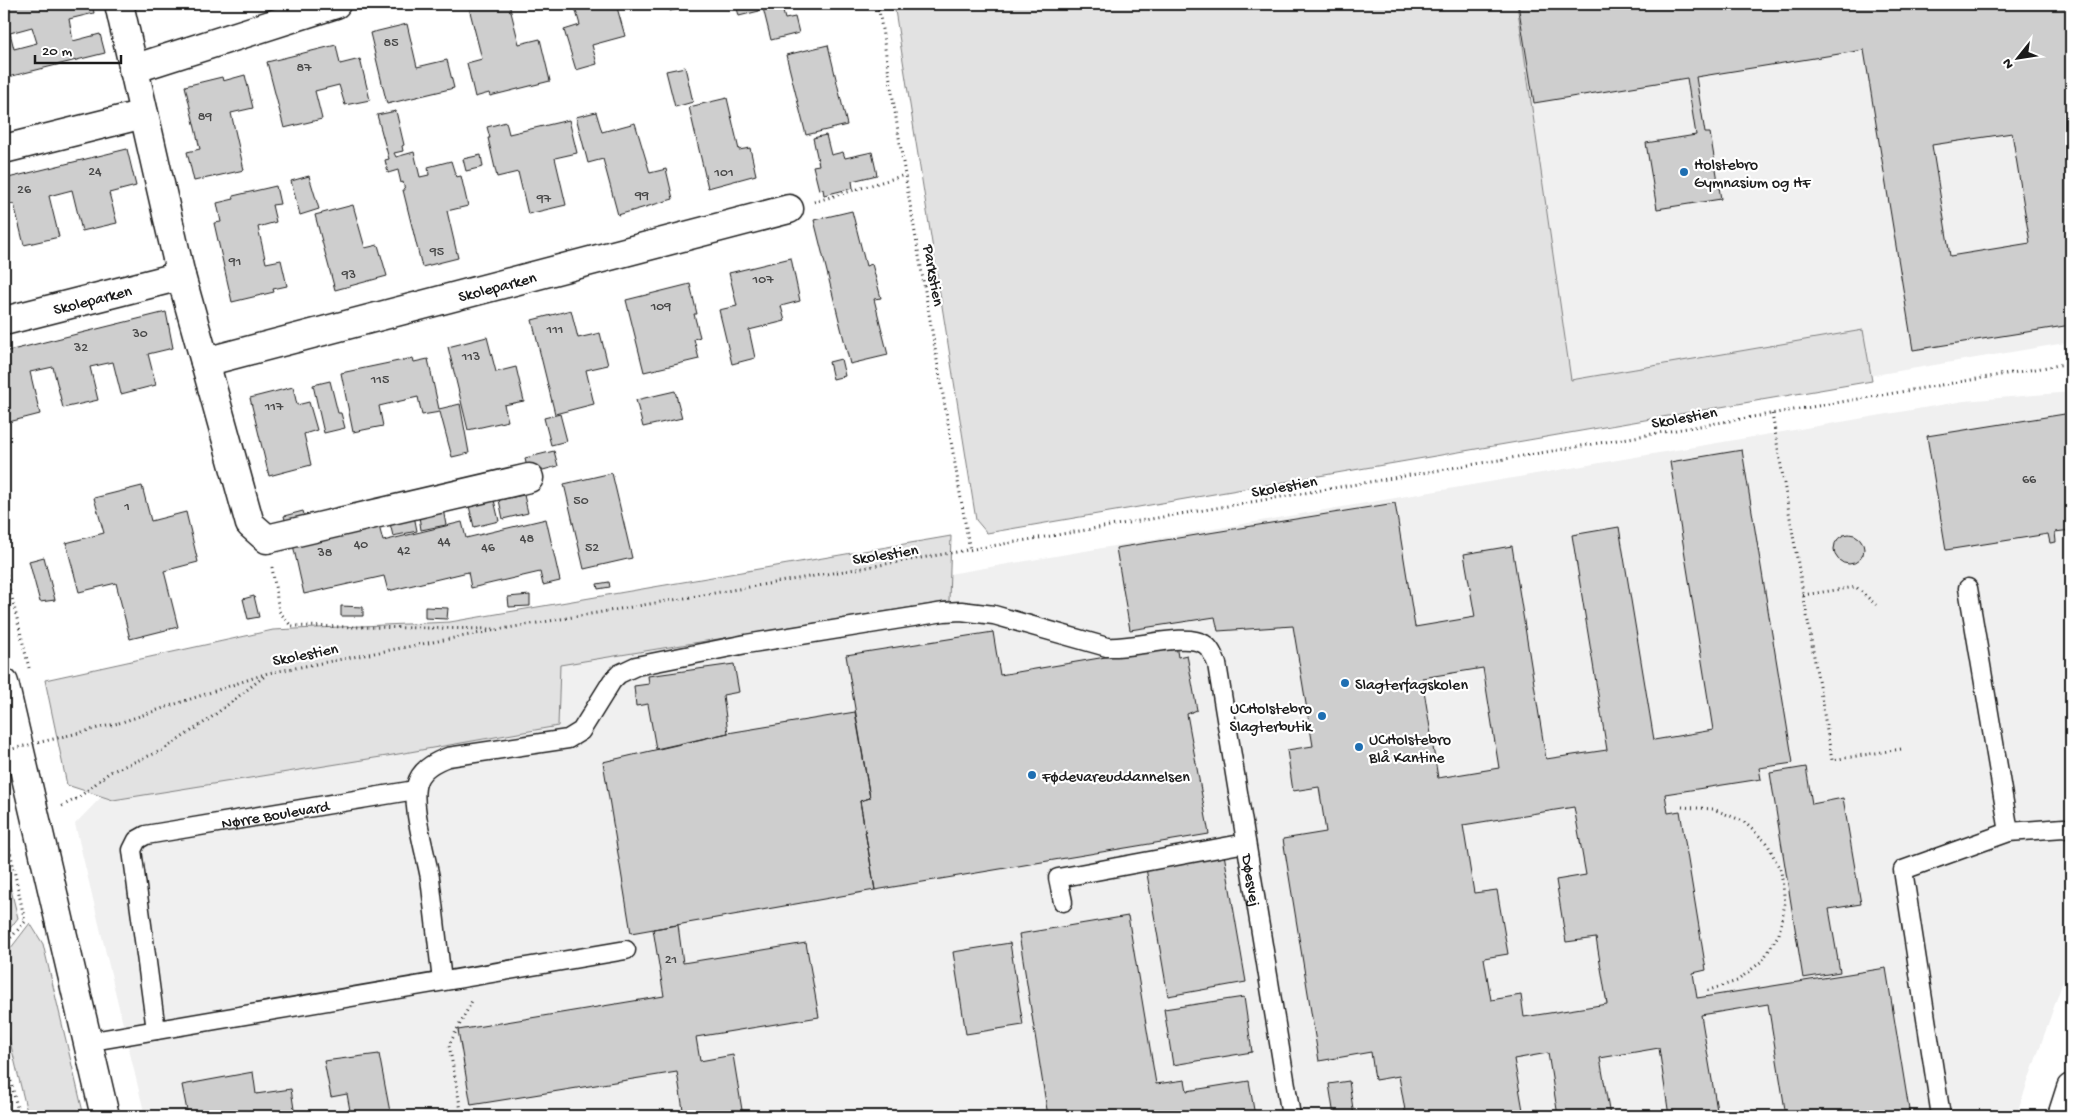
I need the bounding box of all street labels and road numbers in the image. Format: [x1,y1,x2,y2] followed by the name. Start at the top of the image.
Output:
[917,242,946,308] street label: Parkstien
[457,269,539,308] street label: Skoleparken
[52,283,135,321] street label: Skoleparken
[1650,404,1719,435] street label: Skolestien
[1250,473,1319,504] street label: Skolestien
[851,542,920,571] street label: Skolestien
[271,641,340,672] street label: Skolestien
[220,798,333,835] street label: Nørre Boulevard
[1235,852,1263,908] street label: Døesvej

